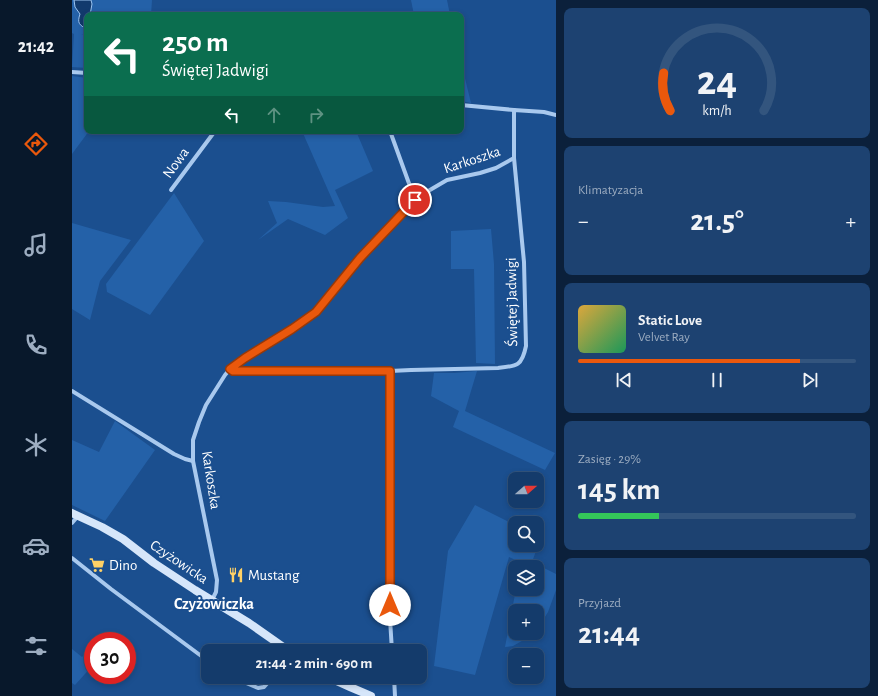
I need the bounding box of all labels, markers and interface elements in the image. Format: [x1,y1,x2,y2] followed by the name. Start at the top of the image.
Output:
[96,28,148,80] icon: left
[162,29,229,57] text: 250 m
[18,38,54,56] text: 21:42
[697,61,737,102] text: 24
[162,62,269,80] text: Świętej Jadwigi
[702,103,732,117] text: km/h
[221,104,243,126] icon: left
[263,104,285,126] icon: ahead
[305,104,327,126] icon: right
[22,130,50,158] icon: directions
[442,144,502,176] street label: Karkoszka
[160,145,192,181] street label: Nowa
[398,183,432,217] pin
[578,184,643,197] text: Klimatyzacja
[404,189,426,211] icon: arrive
[690,206,744,236] text: 21.5°
[578,210,589,232] text: −
[845,210,856,232] text: +
[22,231,50,259] icon: music
[502,257,520,347] street label: Świętej Jadwigi
[638,313,702,328] text: Static Love
[22,331,50,359] icon: phone
[638,331,690,344] text: Velvet Ray
[613,369,635,391] icon: previous
[706,369,728,391] icon: pause
[799,369,821,391] icon: next
[22,431,50,459] icon: climate
[199,450,223,510] street label: Karkoszka
[578,453,641,466] text: Zasięg · 29%
[508,472,544,508] north arrow
[508,472,544,684] map controls
[578,475,660,505] text: 145 km
[508,516,544,552] button: search
[22,532,50,560] icon: car
[147,537,211,587] street label: Czyżowicka
[88,556,106,574] supermarket icon: Dino
[109,558,137,573] place label: Dino
[508,560,544,596] button: layers
[227,566,245,584] restaurant icon: Mustang
[248,568,300,583] place label: Mustang
[369,584,411,626] position arrow
[174,596,254,613] district label: Czyżowiczka
[578,597,621,610] text: Przyjazd
[508,604,544,640] button: +
[578,619,640,649] text: 21:44
[22,632,50,660] icon: filters
[84,632,136,684] speed limit sign: 30
[508,648,544,684] button: −
[256,656,372,671] text: 21:44 · 2 min · 690 m

